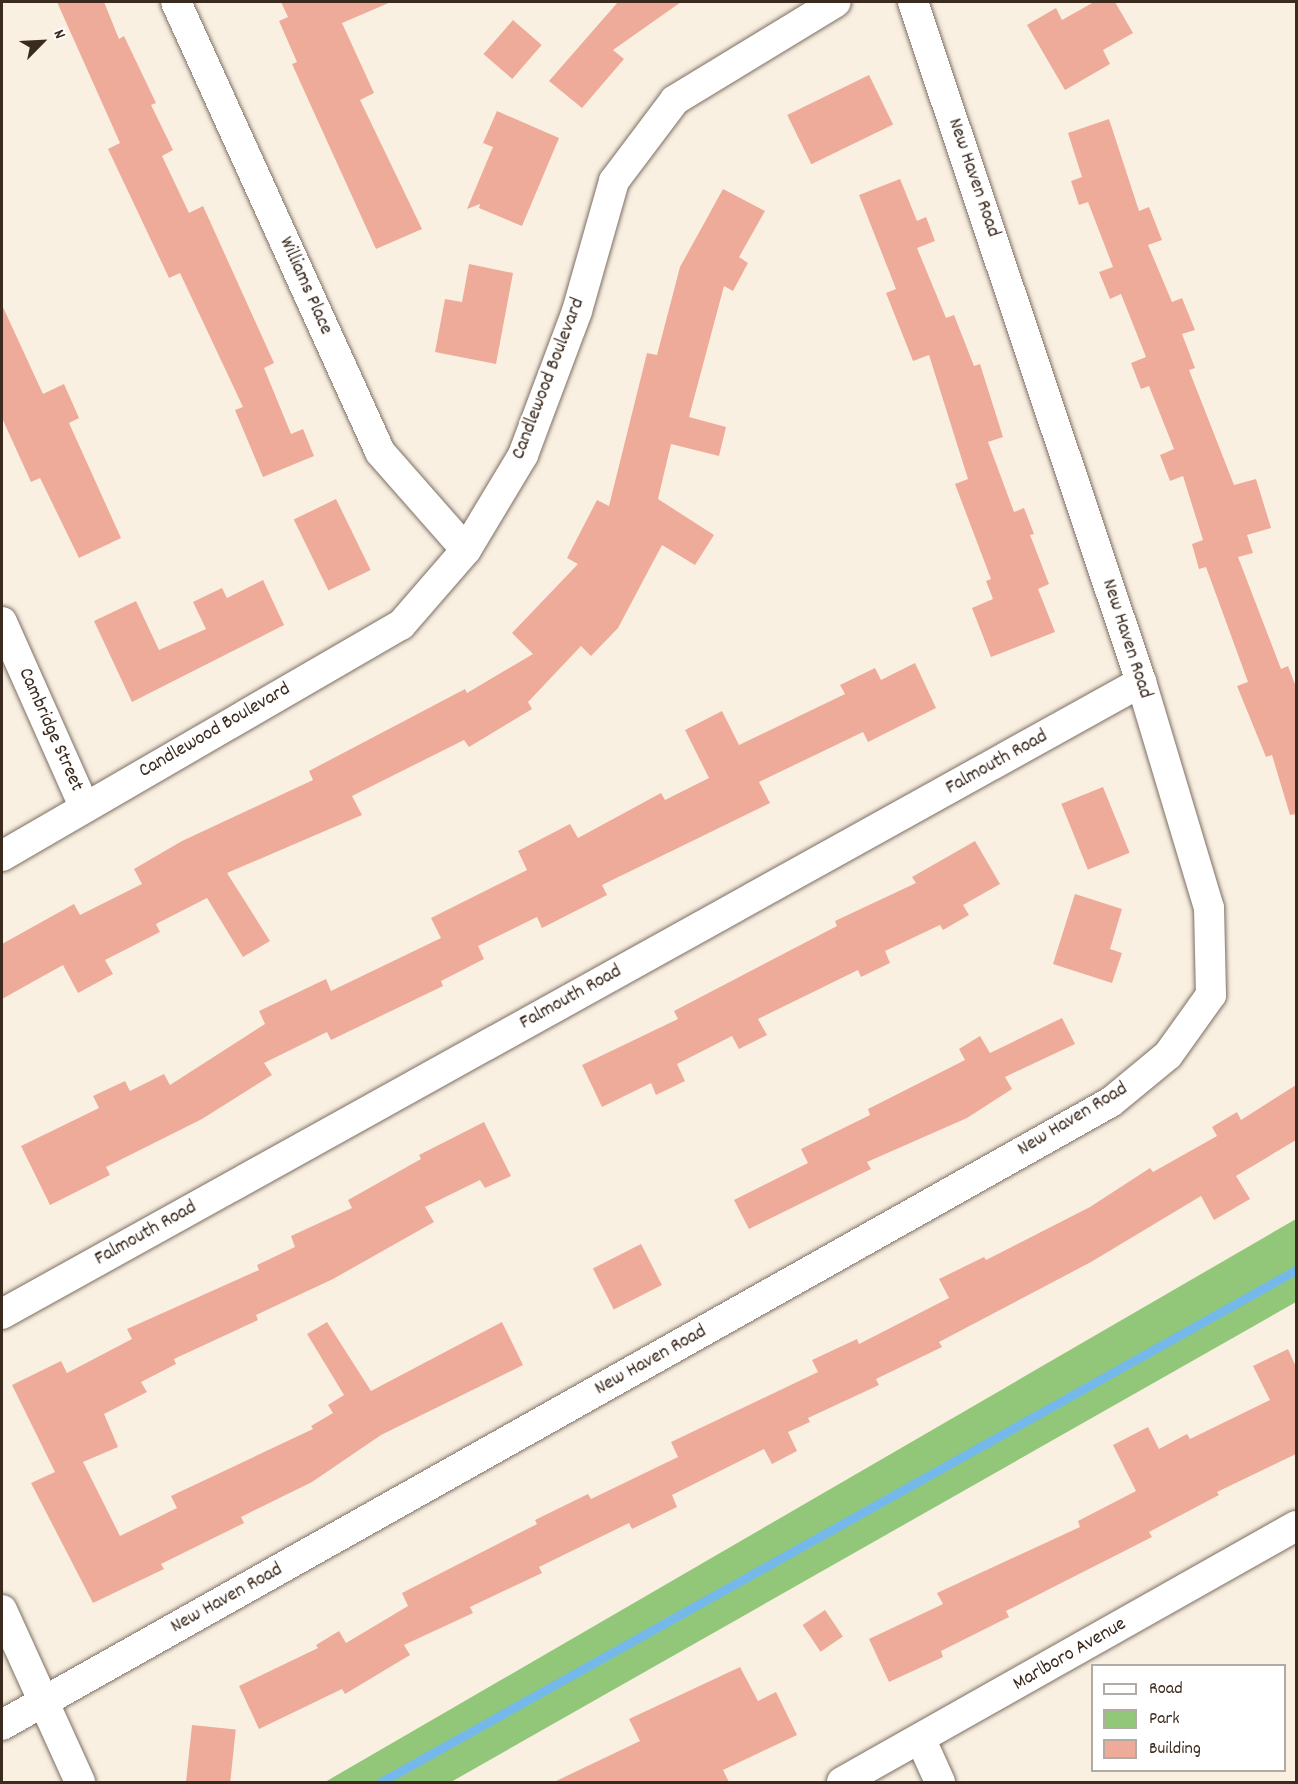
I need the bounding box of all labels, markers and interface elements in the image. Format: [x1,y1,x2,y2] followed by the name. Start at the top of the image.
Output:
[12,12,72,72] north arrow
[47,26,71,43] text: N
[941,115,1005,241] street label: New Haven Road
[273,233,337,339] street label: Williams Place
[507,295,591,463] street label: Candlewood Boulevard
[1095,576,1157,702] street label: New Haven Road
[12,664,88,796] street label: Cambridge Street
[135,678,295,784] street label: Candlewood Boulevard
[942,725,1052,801] street label: Falmouth Road
[516,960,626,1036] street label: Falmouth Road
[1014,1078,1132,1162] street label: New Haven Road
[91,1196,201,1272] street label: Falmouth Road
[591,1320,711,1402] street label: New Haven Road
[167,1558,287,1640] street label: New Haven Road
[1009,1613,1131,1697] street label: Marlboro Avenue
[1091,1664,1286,1772] legend
[1149,1677,1183,1702] text: Road
[1149,1707,1180,1732] text: Park
[1149,1737,1201,1762] text: Building

